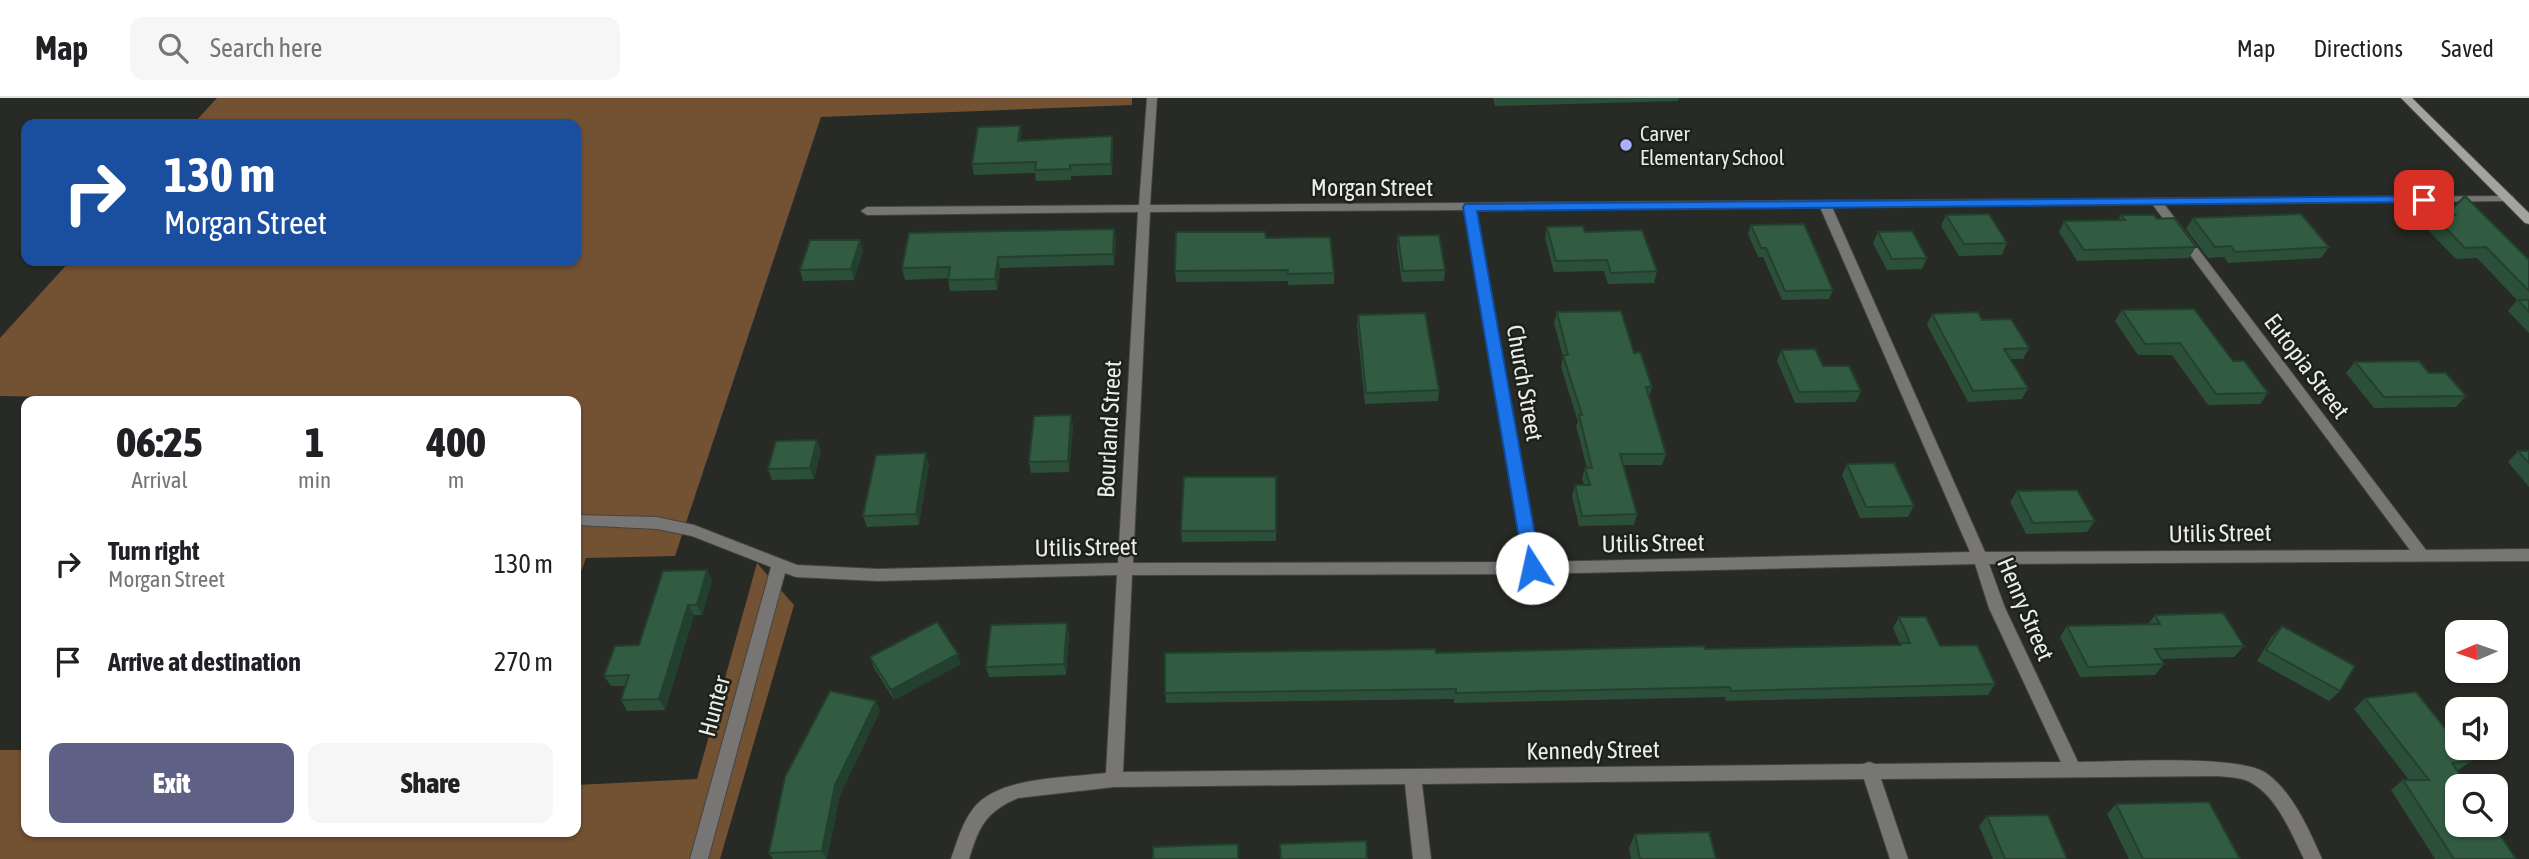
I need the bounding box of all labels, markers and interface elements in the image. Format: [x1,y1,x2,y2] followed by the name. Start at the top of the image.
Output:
[130,17,620,80] search box
[35,29,88,67] text: Map
[154,29,192,67] icon: search
[210,33,322,63] text: Search here
[2237,35,2275,62] text: Map
[2313,35,2403,62] text: Directions
[2441,35,2494,62] text: Saved
[1640,121,1785,169] place label: Carver Elementary School
[1618,137,1634,153] marker: Carver Elementary School
[164,146,275,202] text: 130 m
[49,147,140,238] icon: right
[2394,170,2454,230] pin
[1311,174,1433,201] street label: Morgan Street
[2405,181,2443,219] icon: arrive
[164,204,327,241] text: Morgan Street
[2259,308,2355,424] street label: Eutopia Street
[1501,323,1549,443] street label: Church Street
[1092,359,1126,499] street label: Bourland Street
[116,418,203,466] text: 06:25
[305,418,324,466] text: 1
[426,418,486,466] text: 400
[131,467,188,493] text: Arrival
[298,467,331,493] text: min
[448,467,464,493] text: m
[2168,519,2272,547] street label: Utilis Street
[1601,529,1705,557] street label: Utilis Street
[1495,531,1569,605] position arrow
[1034,533,1138,561] street label: Utilis Street
[108,536,199,566] text: Turn right
[49,545,87,583] icon: right
[494,549,553,579] text: 130 m
[1992,553,2060,665] street label: Henry Street
[108,566,225,592] text: Morgan Street
[2445,620,2508,682] north arrow
[2445,620,2508,837] map controls
[49,643,87,681] icon: arrive
[108,647,301,677] text: Arrive at destination
[494,647,553,677] text: 270 m
[693,672,735,739] street label: Hunter
[2445,697,2508,760] button: sound
[1526,735,1660,765] street label: Kennedy Street
[49,743,294,823] button: Exit
[308,743,553,823] button: Share
[2445,774,2508,837] button: search

